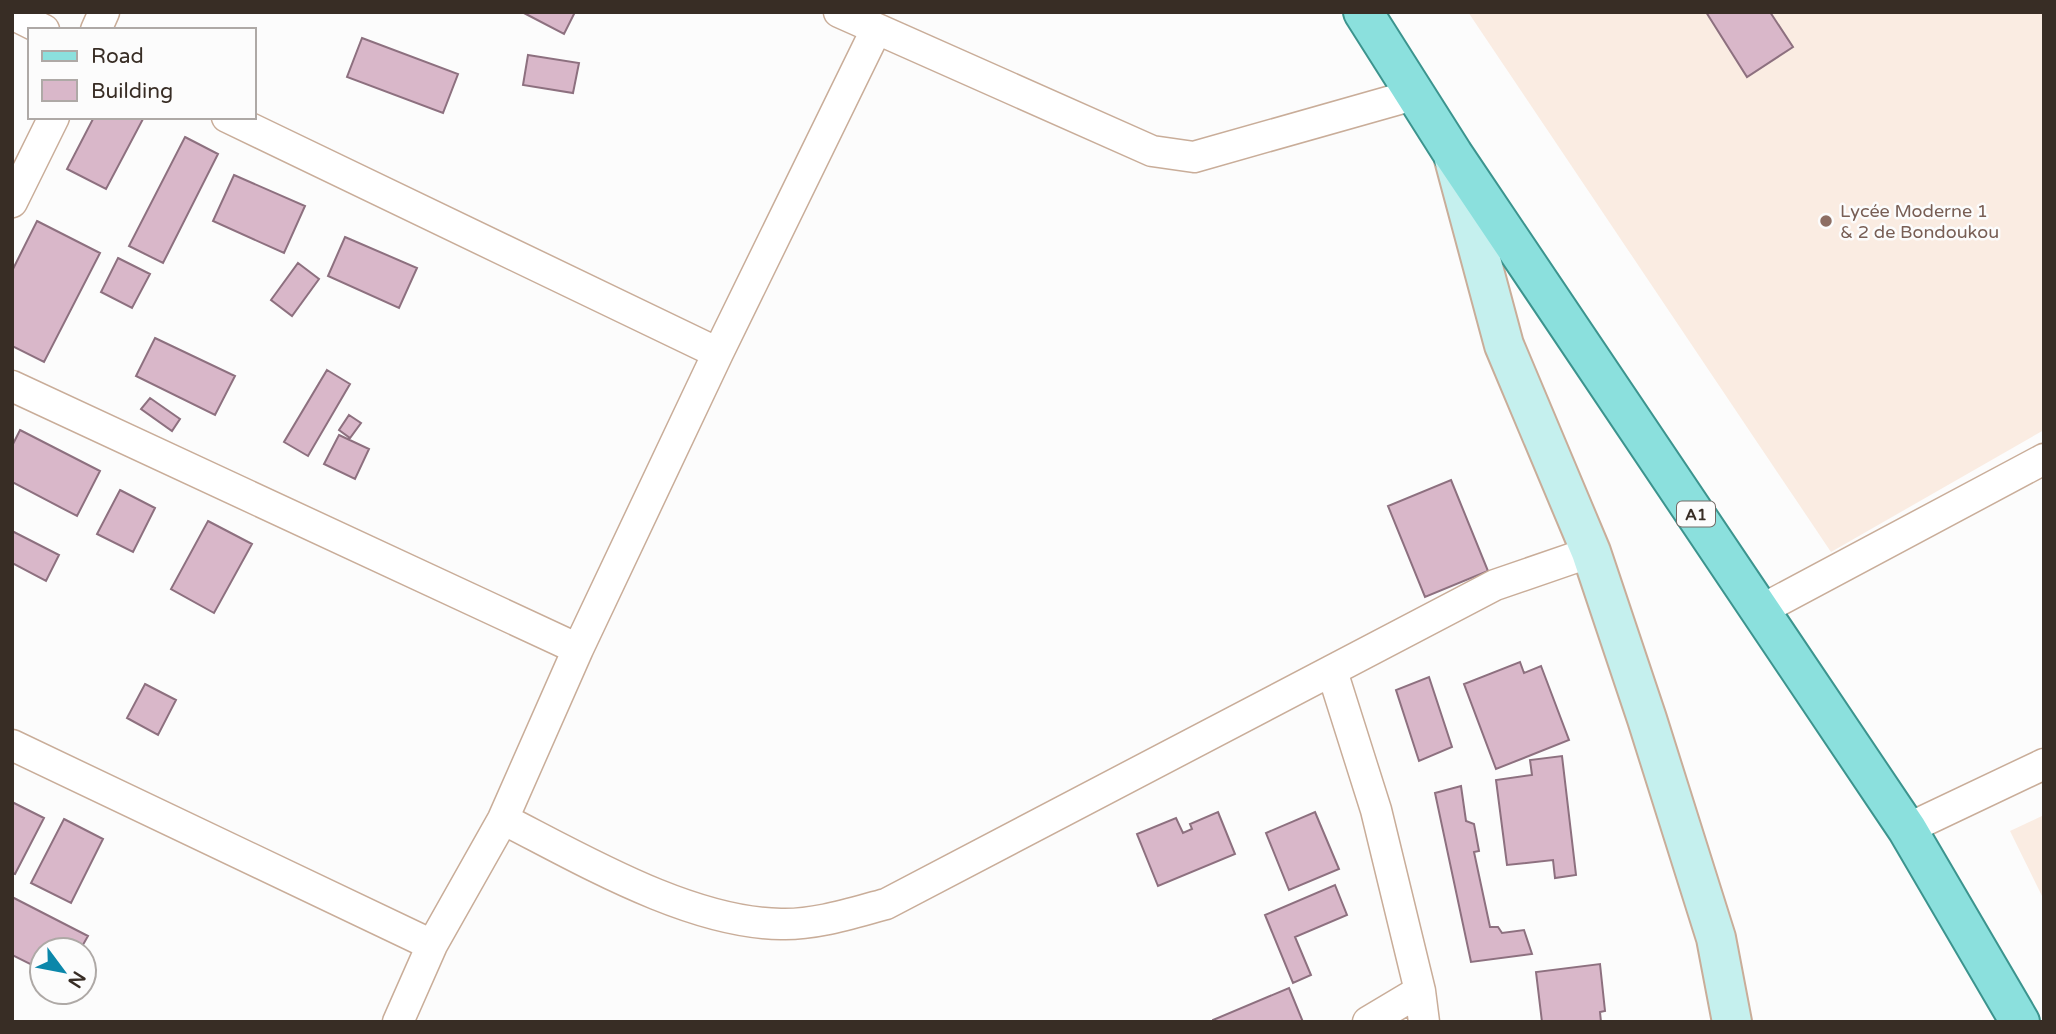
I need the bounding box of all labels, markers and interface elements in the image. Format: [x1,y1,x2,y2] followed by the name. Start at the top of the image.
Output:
[28,28,256,119] legend
[91,44,144,69] text: Road
[91,79,173,104] text: Building
[1840,200,1999,243] place label: Lycée Moderne 1 & 2 de Bondoukou
[1818,213,1834,229] marker: Lycée Moderne 1 & 2 de Bondoukou
[1677,502,1715,526] road number: A1
[28,936,98,1006] north arrow
[63,967,90,992] text: N

